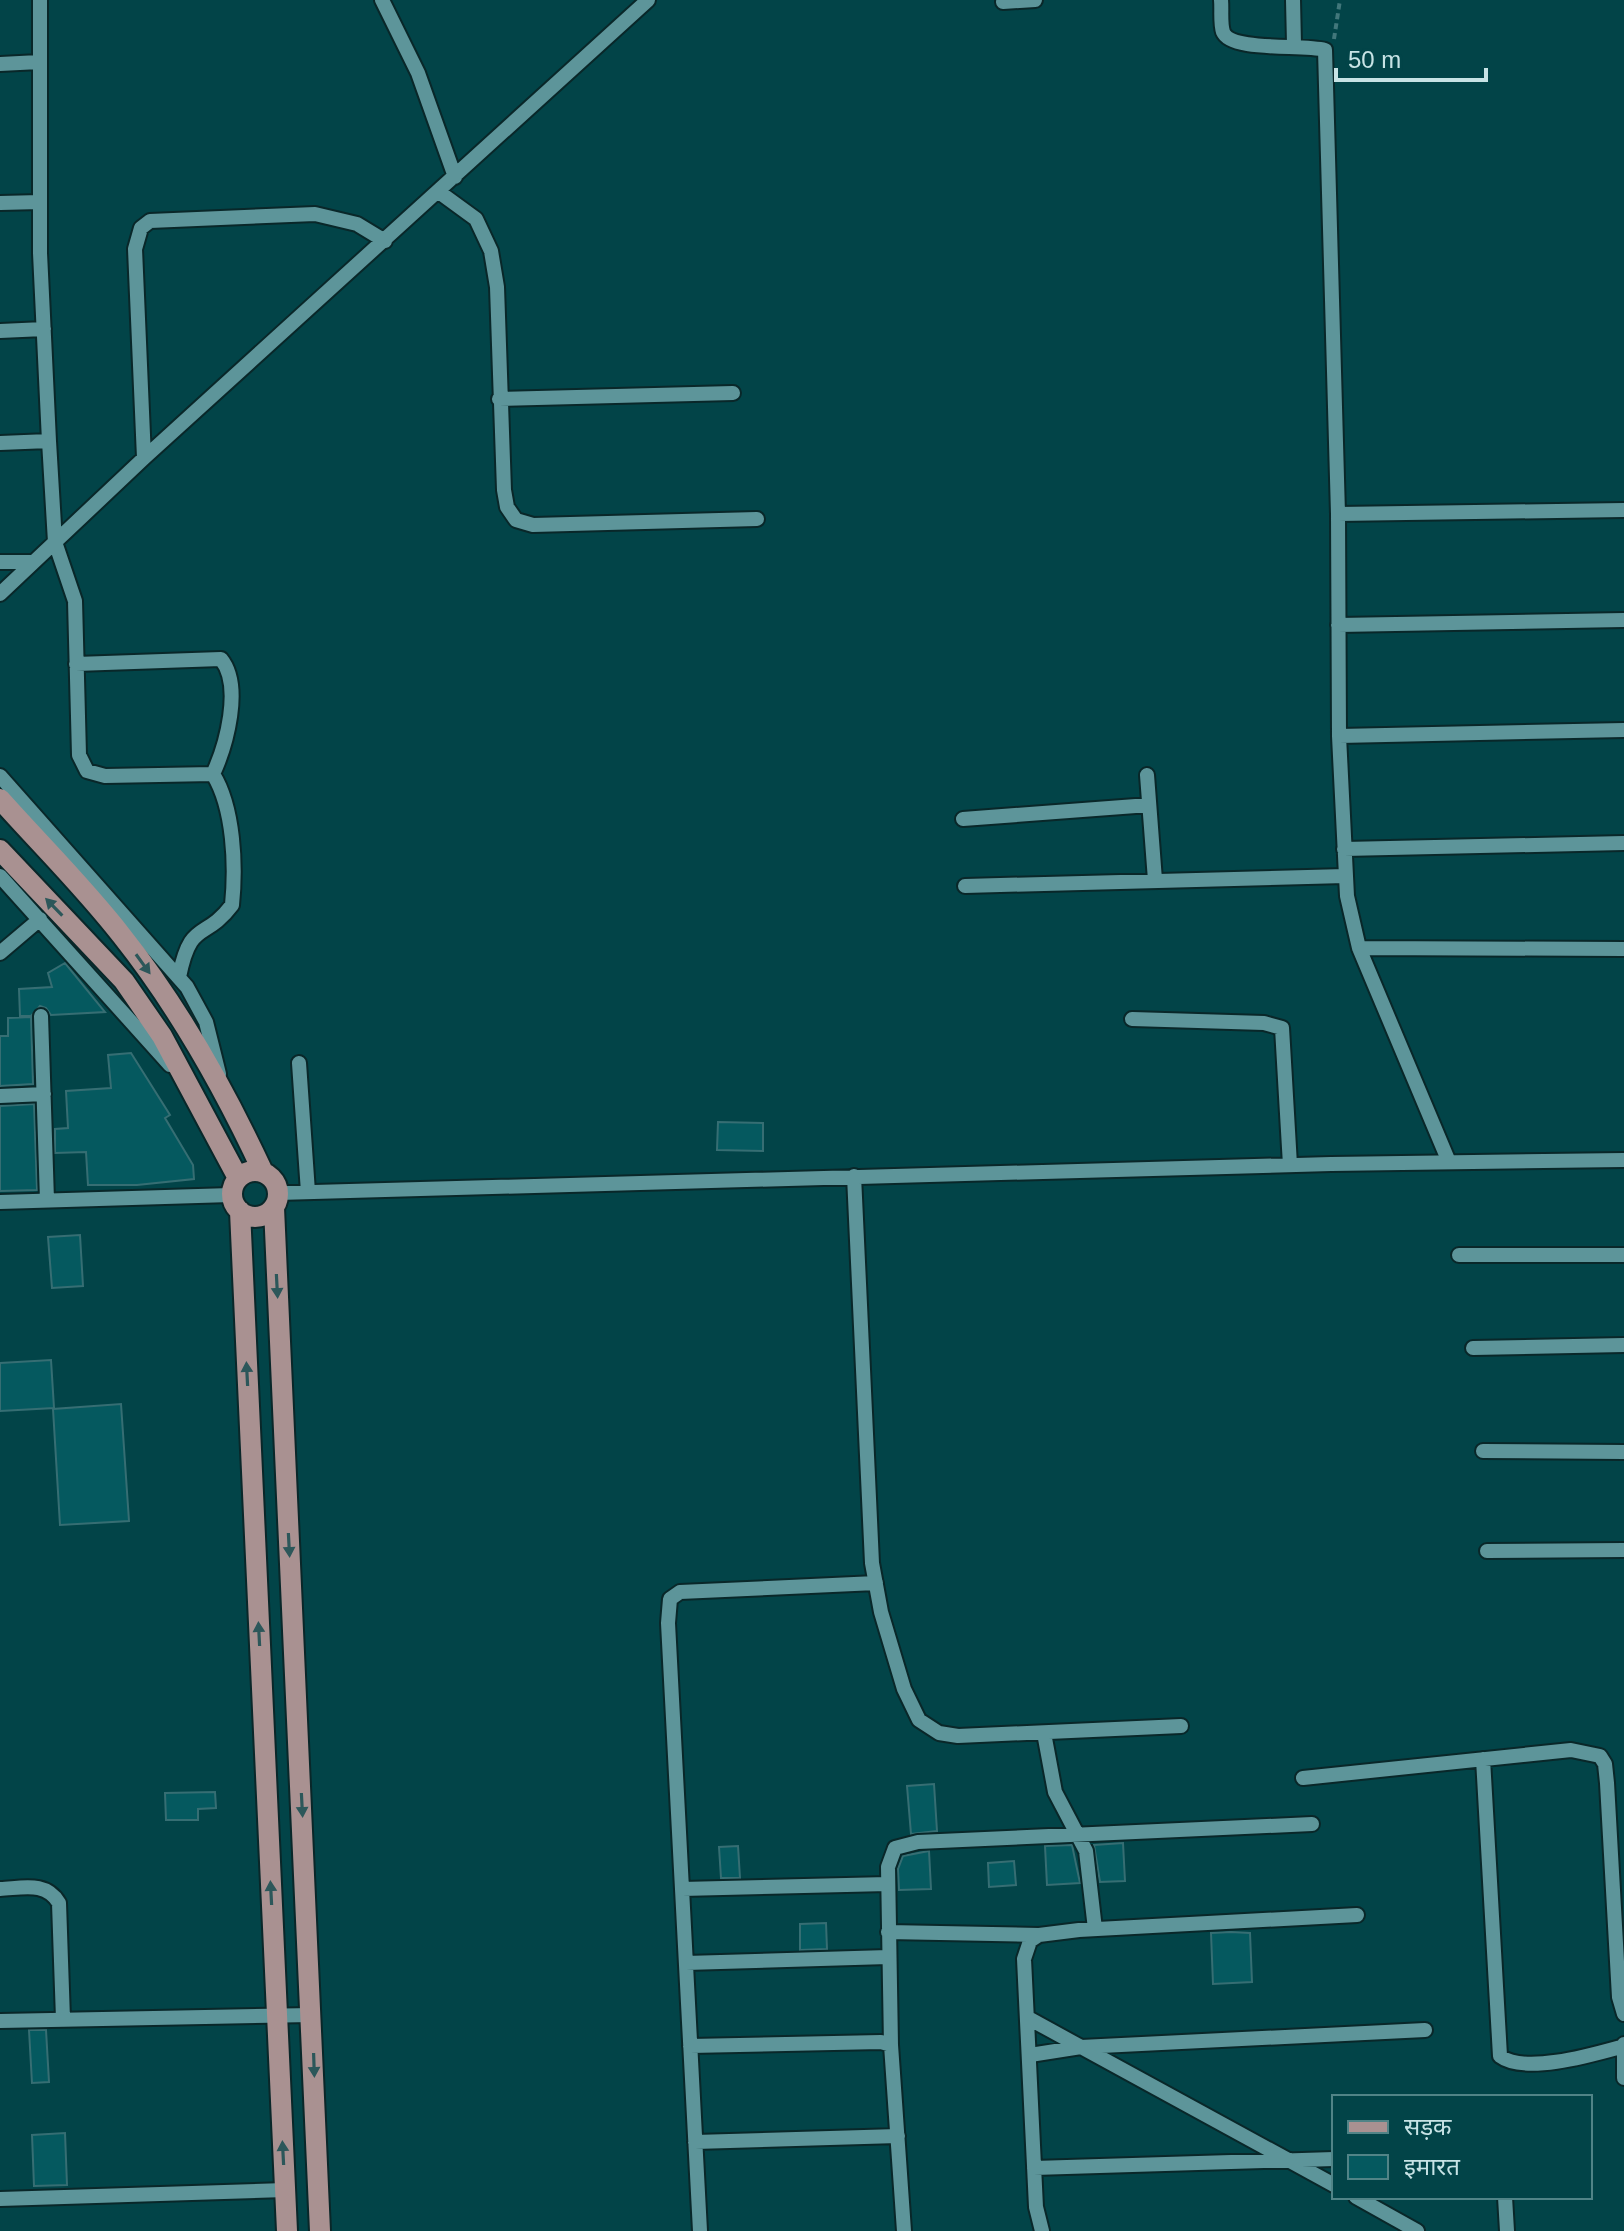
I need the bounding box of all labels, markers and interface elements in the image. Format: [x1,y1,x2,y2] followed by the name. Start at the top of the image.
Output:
[1336,32,1486,82] scale bar
[1348,46,1401,73] text: 50 m
[45,898,63,917] one-way arrow
[134,954,150,974] one-way arrow
[271,1274,284,1299] one-way arrow
[241,1361,254,1386] one-way arrow
[283,1533,296,1558] one-way arrow
[252,1621,265,1646] one-way arrow
[295,1793,308,1818] one-way arrow
[264,1880,277,1905] one-way arrow
[307,2053,320,2078] one-way arrow
[1332,2095,1592,2199] legend
[1404,2113,1452,2140] text: सड़क
[277,2140,290,2165] one-way arrow
[1404,2153,1461,2180] text: इमारत

